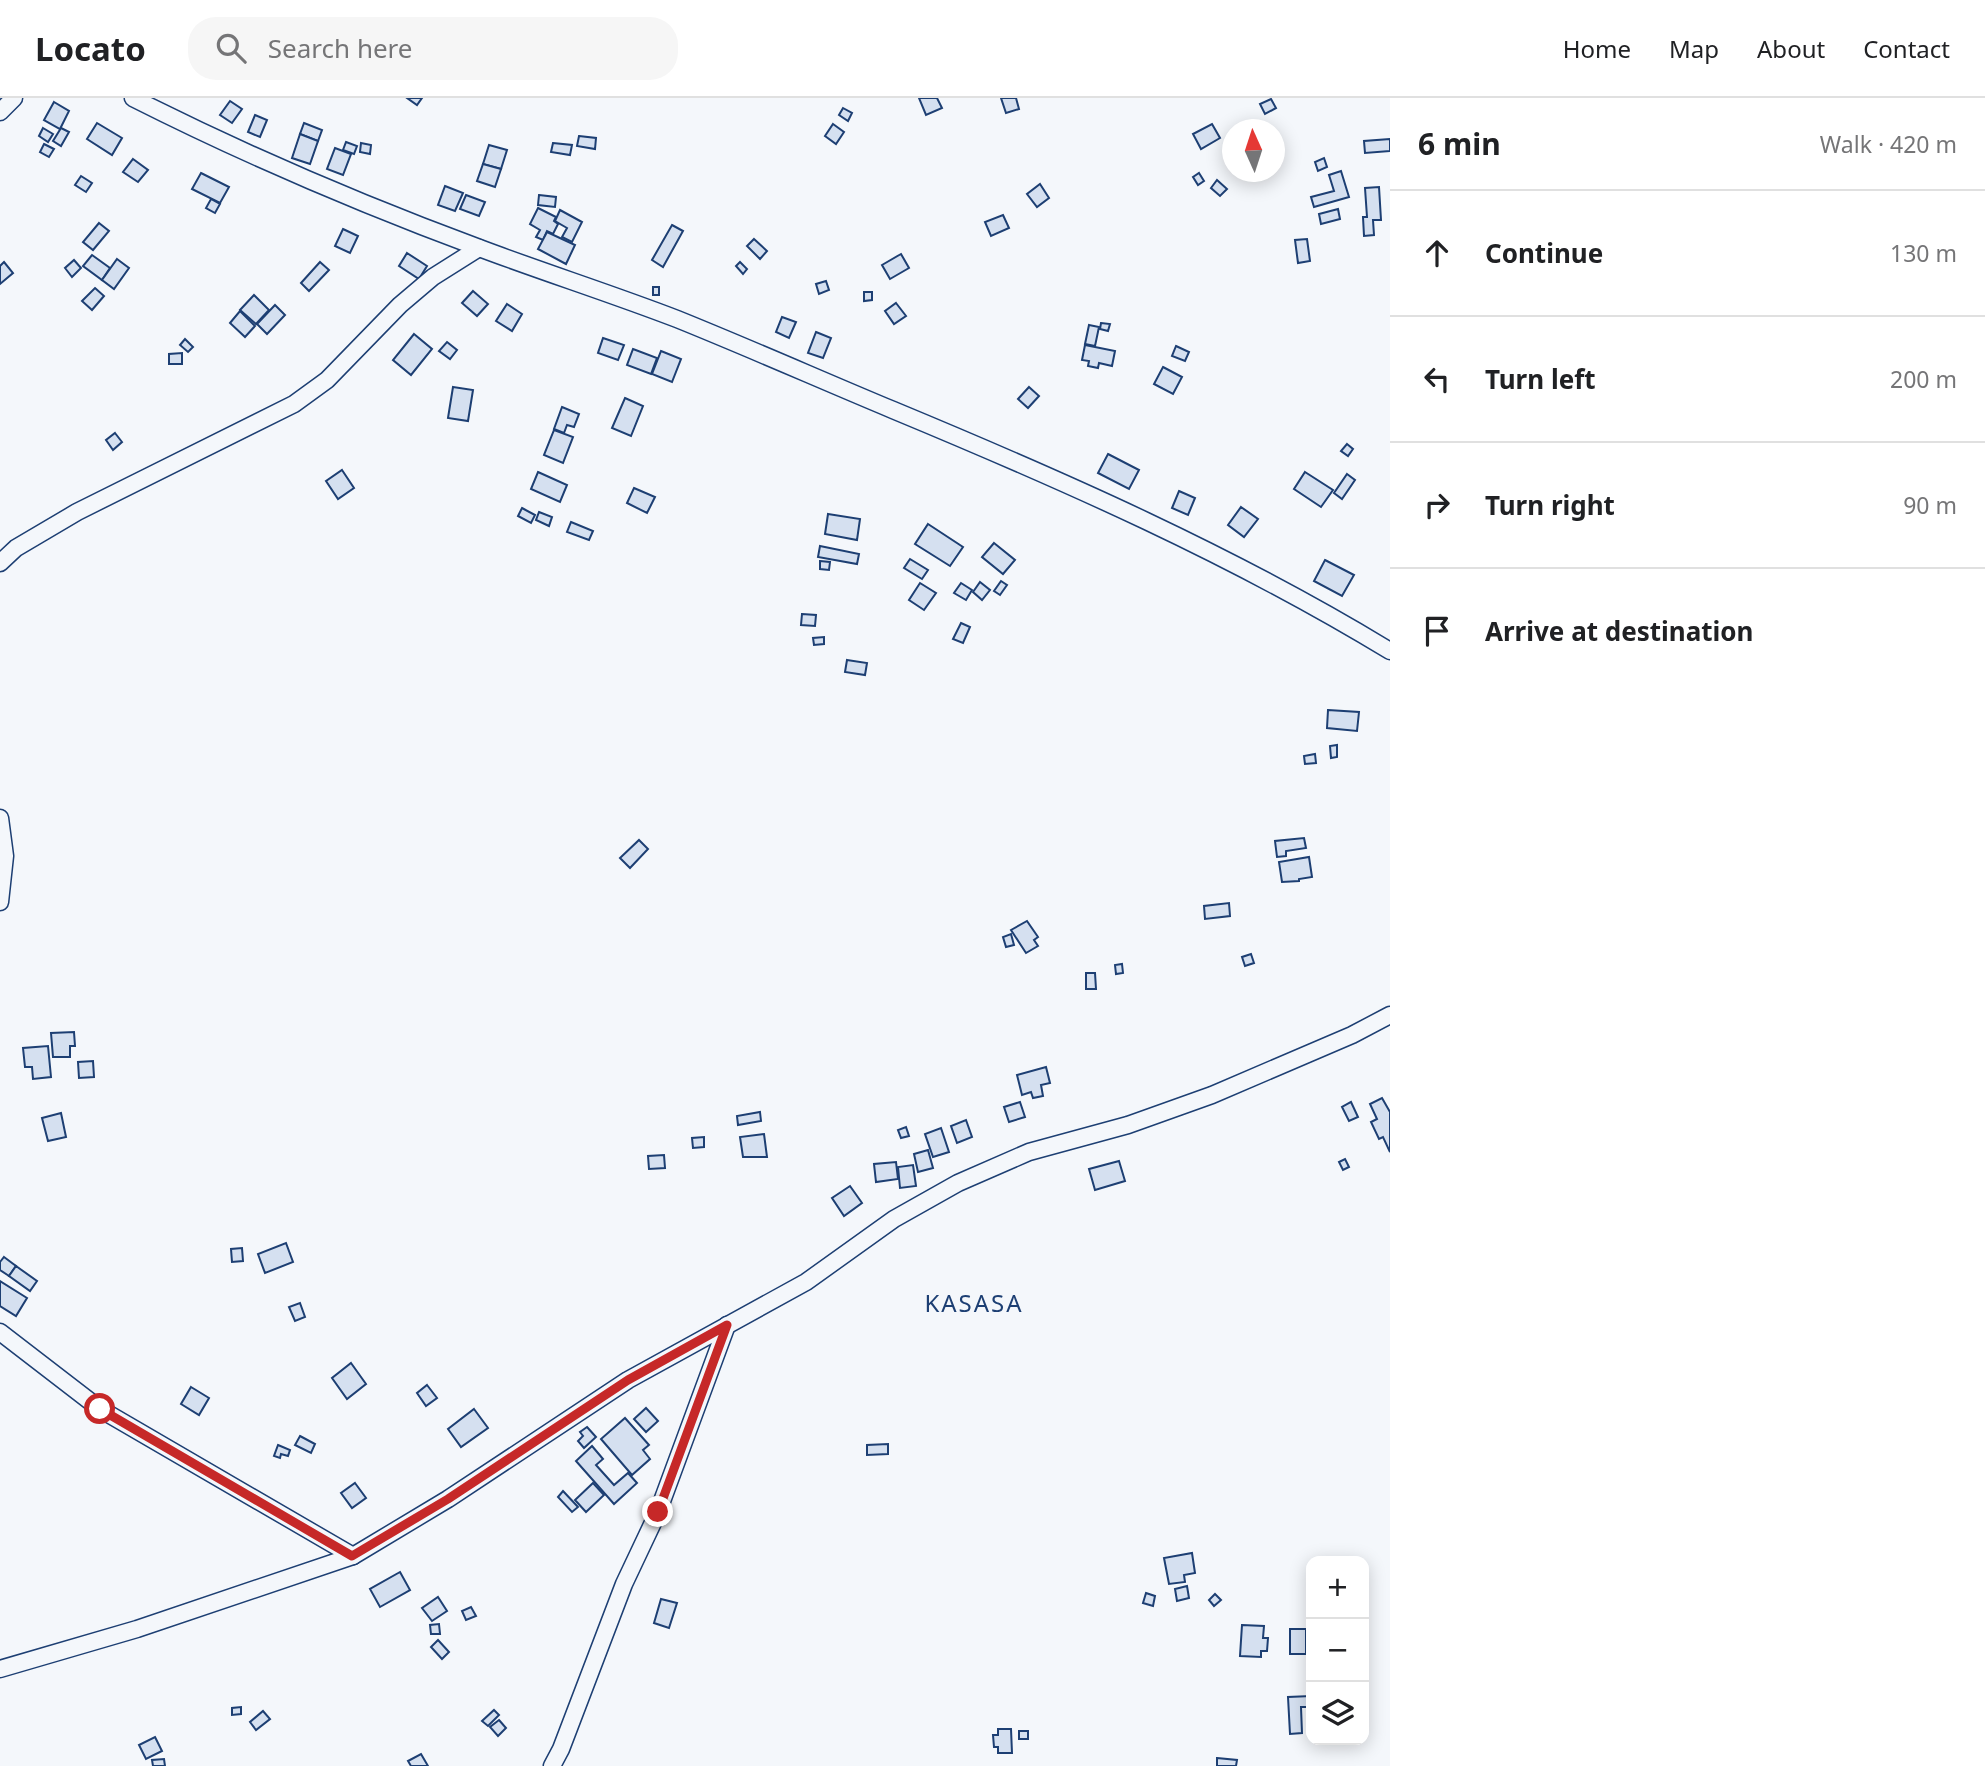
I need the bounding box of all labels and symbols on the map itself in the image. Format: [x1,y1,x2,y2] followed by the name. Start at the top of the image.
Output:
[1222,119,1285,182] north arrow
[924,1286,1024,1319] district label: KASASA
[84,1393,115,1424] route start
[642,1496,673,1527] route end

